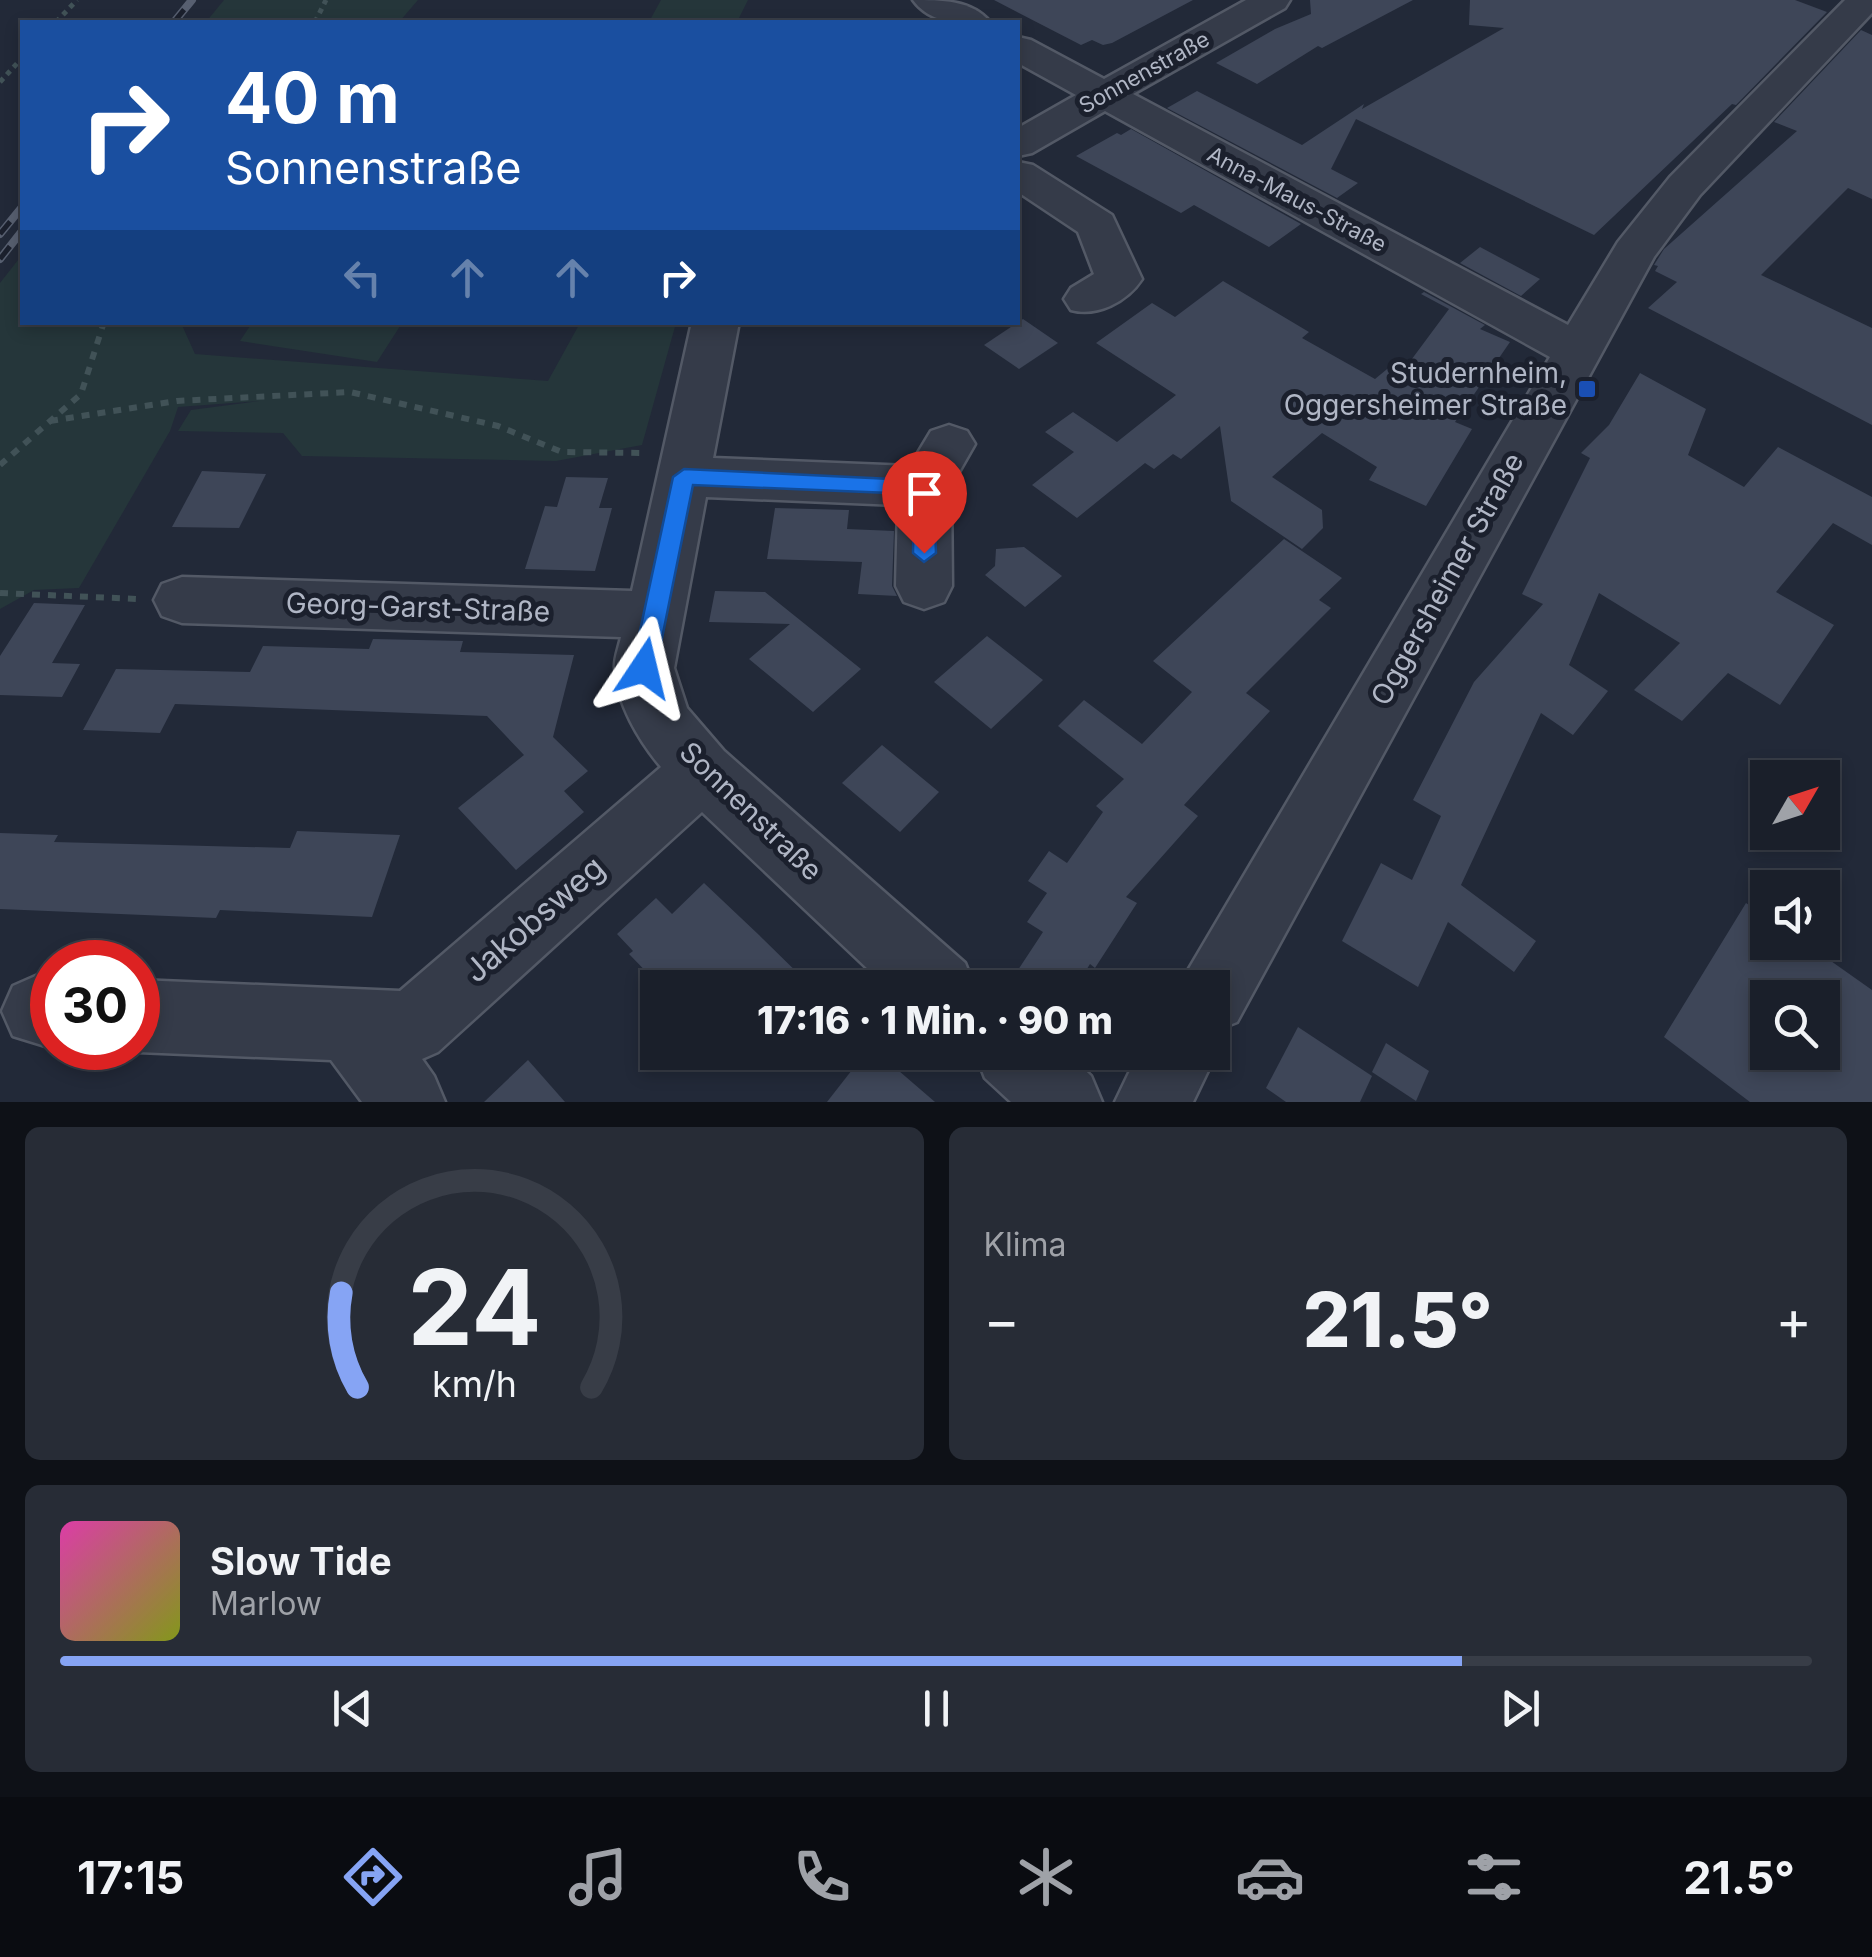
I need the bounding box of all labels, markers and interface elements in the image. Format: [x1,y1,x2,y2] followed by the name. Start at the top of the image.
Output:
[1074,25,1214,119] street label: Sonnenstraße
[225,55,400,140] text: 40 m
[60,60,190,190] icon: right
[225,140,522,195] text: Sonnenstraße
[1203,141,1391,257] street label: Anna-Maus-Straße
[335,250,390,305] icon: left
[440,250,495,305] icon: ahead
[545,250,600,305] icon: ahead
[650,250,705,305] icon: right
[1284,356,1567,422] place label: Studernheim, Oggersheimer Straße
[1576,378,1598,400] marker: Studernheim, Oggersheimer Straße
[1363,447,1531,711] street label: Oggersheimer Straße
[882,451,967,554] pin
[897,466,952,521] icon: arrive
[285,585,551,629] street label: Georg-Garst-Straße
[592,616,696,720] position arrow
[673,735,829,887] street label: Sonnenstraße
[1750,760,1840,850] north arrow
[1750,760,1840,1070] map controls
[456,848,612,990] street label: Jakobsweg
[1750,870,1840,960] button: sound
[30,940,160,1070] speed limit sign: 30
[1750,980,1840,1070] button: search
[757,997,1113,1043] text: 17:16 · 1 Min. · 90 m
[984,1225,1067,1264] text: Klima
[407,1244,541,1370] text: 24
[1303,1274,1493,1365] text: 21.5°
[984,1287,1020,1353] text: −
[1776,1287,1812,1353] text: +
[432,1362,517,1406] text: km/h
[210,1538,392,1584] text: Slow Tide
[210,1584,322,1623] text: Marlow
[325,1681,380,1736] icon: previous
[909,1681,964,1736] icon: pause
[1493,1681,1548,1736] icon: next
[338,1842,408,1912] icon: directions
[563,1842,633,1912] icon: music
[787,1842,857,1912] icon: phone
[1011,1842,1081,1912] icon: climate
[1235,1842,1305,1912] icon: car
[1459,1842,1529,1912] icon: filters
[77,1850,184,1905] text: 17:15
[1683,1850,1795,1905] text: 21.5°

